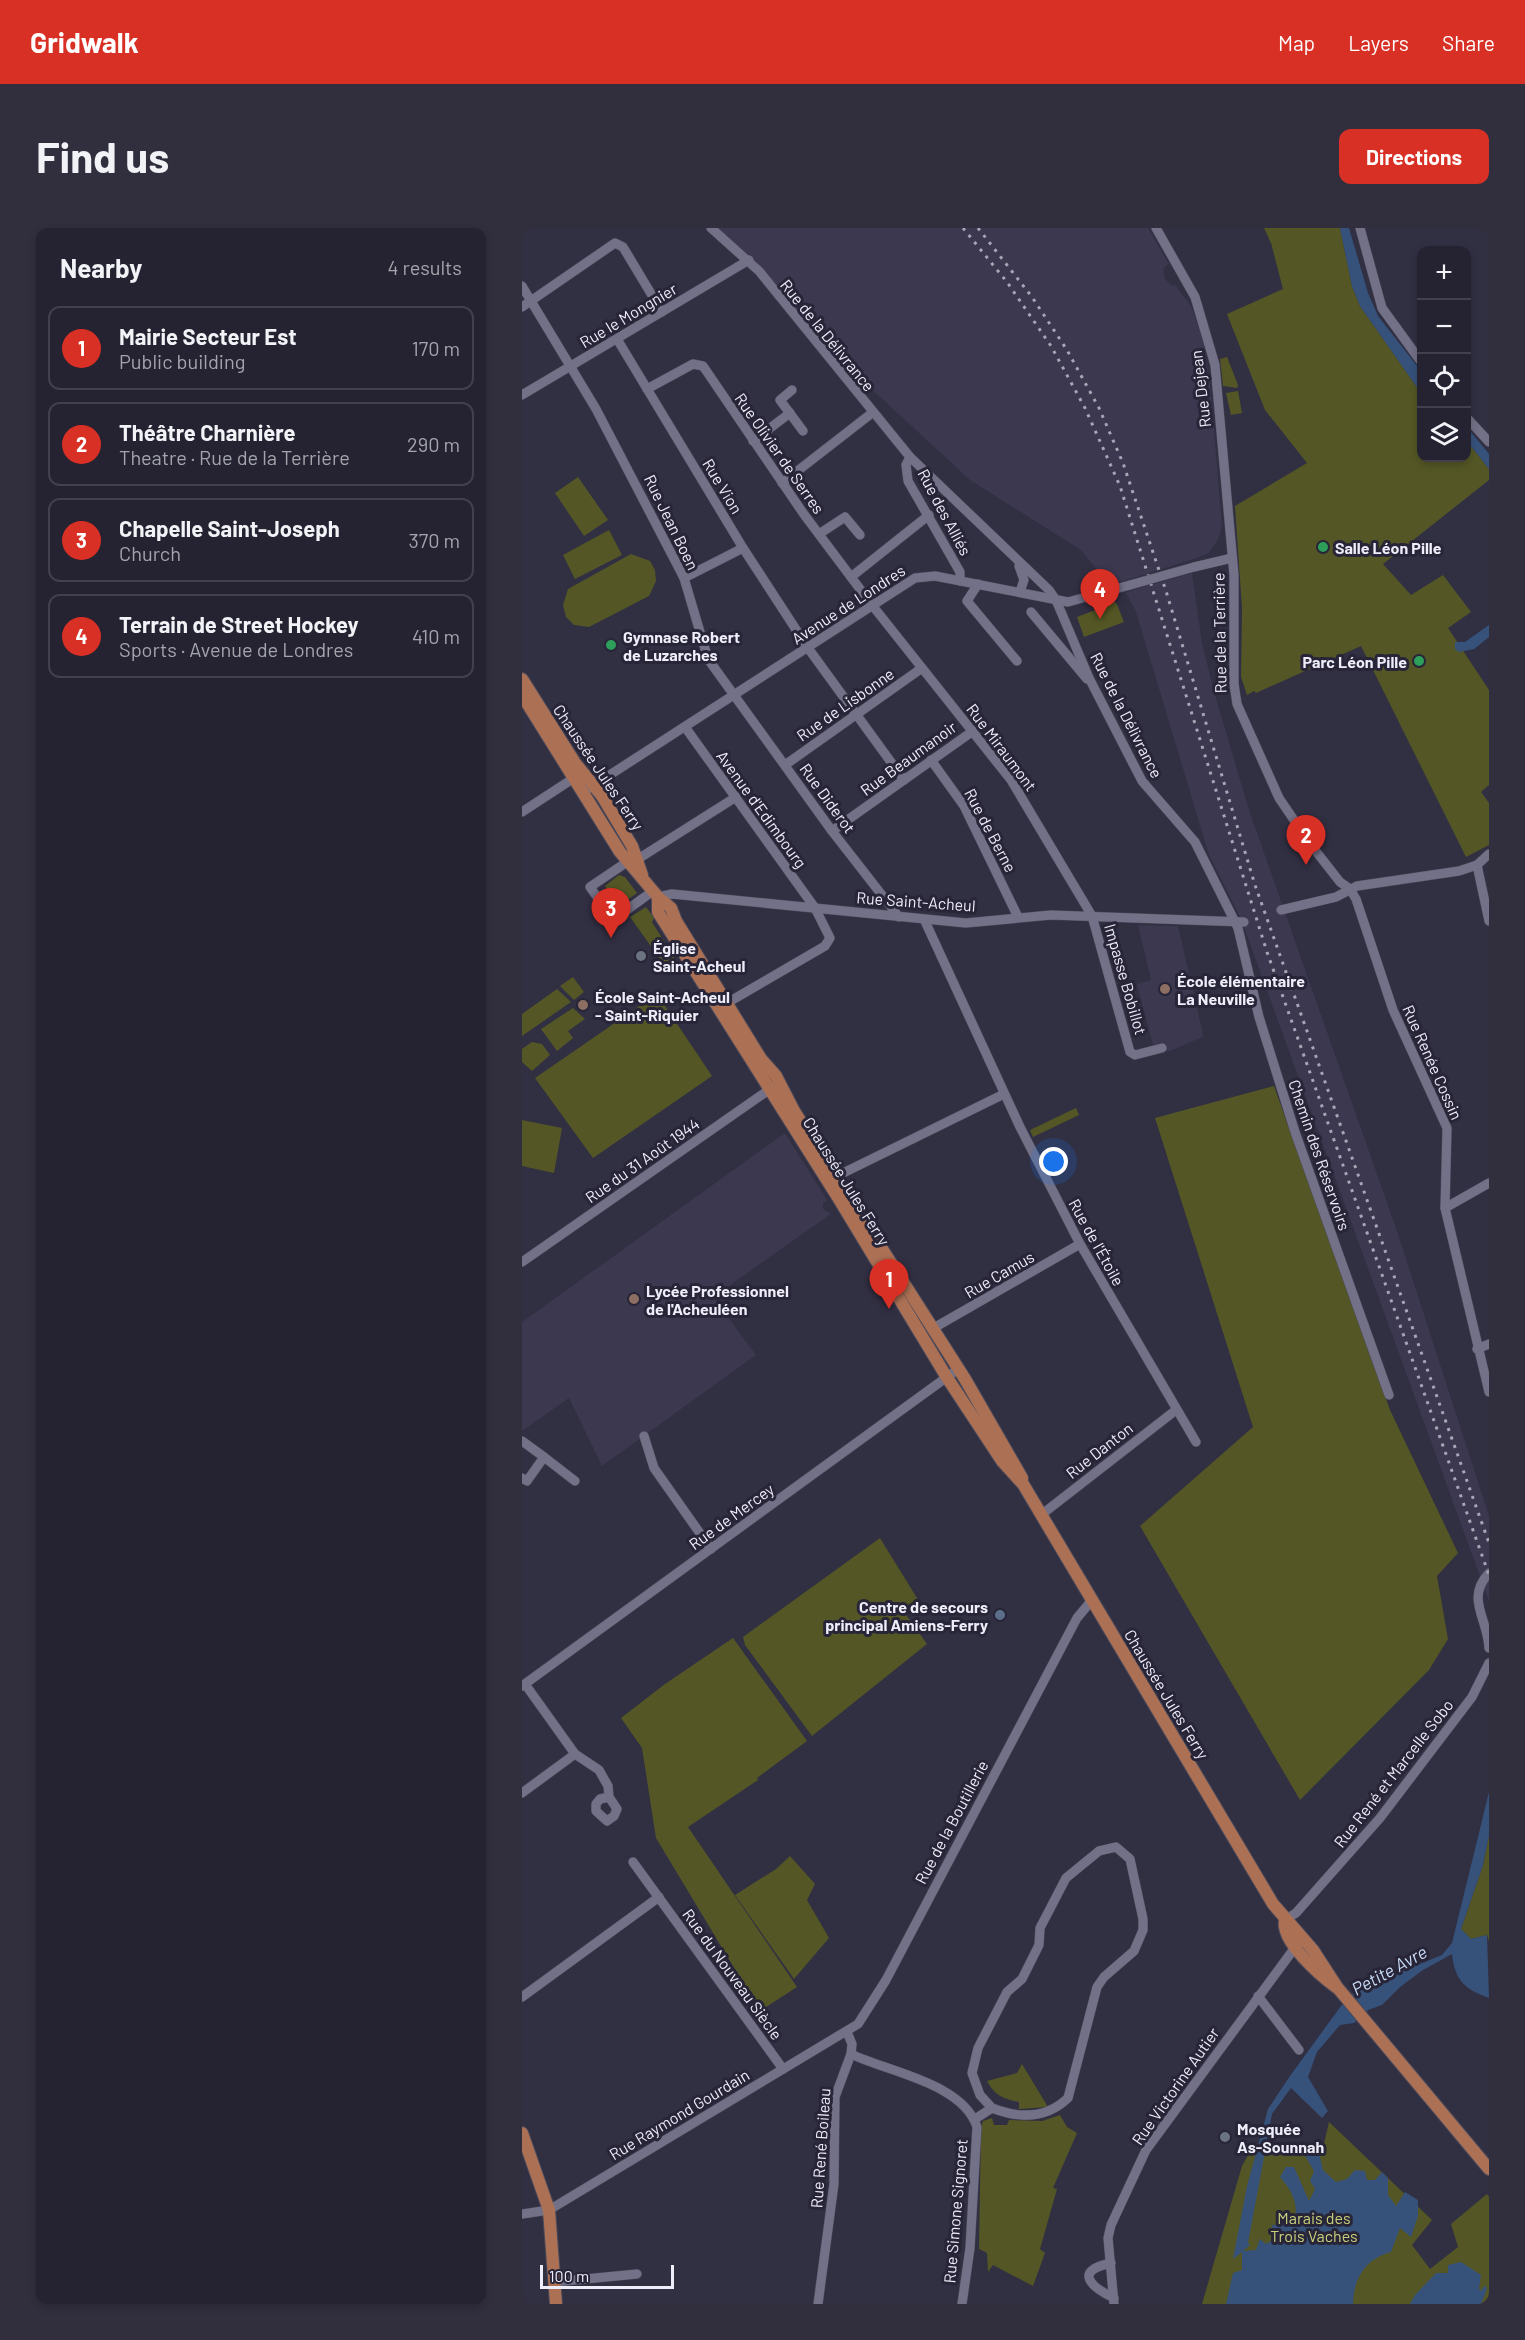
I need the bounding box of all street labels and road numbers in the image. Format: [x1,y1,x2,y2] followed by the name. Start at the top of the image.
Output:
[777,275,879,395] street label: Rue de la Délivrance
[576,278,680,351] street label: Rue le Mongnier
[1186,349,1214,429] street label: Rue Dejean
[731,389,829,517] street label: Rue Olivier de Serres
[699,455,747,517] street label: Rue Vion
[914,465,976,559] street label: Rue des Alliés
[641,471,703,573] street label: Rue Jean Boen
[788,560,908,648] street label: Avenue de Londres
[1208,573,1230,693] street label: Rue de la Terrière
[1087,649,1167,781] street label: Rue de la Délivrance
[793,663,897,745] street label: Rue de Lisbonne
[550,700,649,834] street label: Chaussée Jules Ferry
[963,700,1041,794] street label: Rue Miraumont
[856,717,960,799] street label: Rue Beaumanoir
[713,746,811,872] street label: Avenue d'Edimbourg
[796,759,860,837] street label: Rue Diderot
[961,785,1021,875] street label: Rue de Berne
[856,887,976,915] street label: Rue Saint-Acheul
[1101,921,1151,1037] street label: Impasse Bobillot
[1399,1002,1467,1122] street label: Rue Renée Cossin
[1285,1077,1355,1233] street label: Chemin des Réservoirs
[800,1113,895,1249] street label: Chaussée Jules Ferry
[581,1114,703,1206] street label: Rue du 31 Août 1944
[1065,1195,1129,1289] street label: Rue de l'Étoile
[961,1246,1037,1302] street label: Rue Camus
[1062,1418,1136,1482] street label: Rue Danton
[685,1478,778,1553] street label: Rue de Mercey
[1121,1626,1214,1763] street label: Chaussée Jules Ferry
[1329,1695,1457,1851] street label: Rue René et Marcelle Sobo
[910,1757,992,1887] street label: Rue de la Boutillerie
[679,1905,787,2043] street label: Rue du Nouveau Siècle
[1127,2024,1223,2148] street label: Rue Victorine Autier
[605,2065,753,2163] street label: Rue Raymond Gourdain
[806,2087,834,2209] street label: Rue René Boileau
[939,2138,971,2284] street label: Rue Simone Signoret

